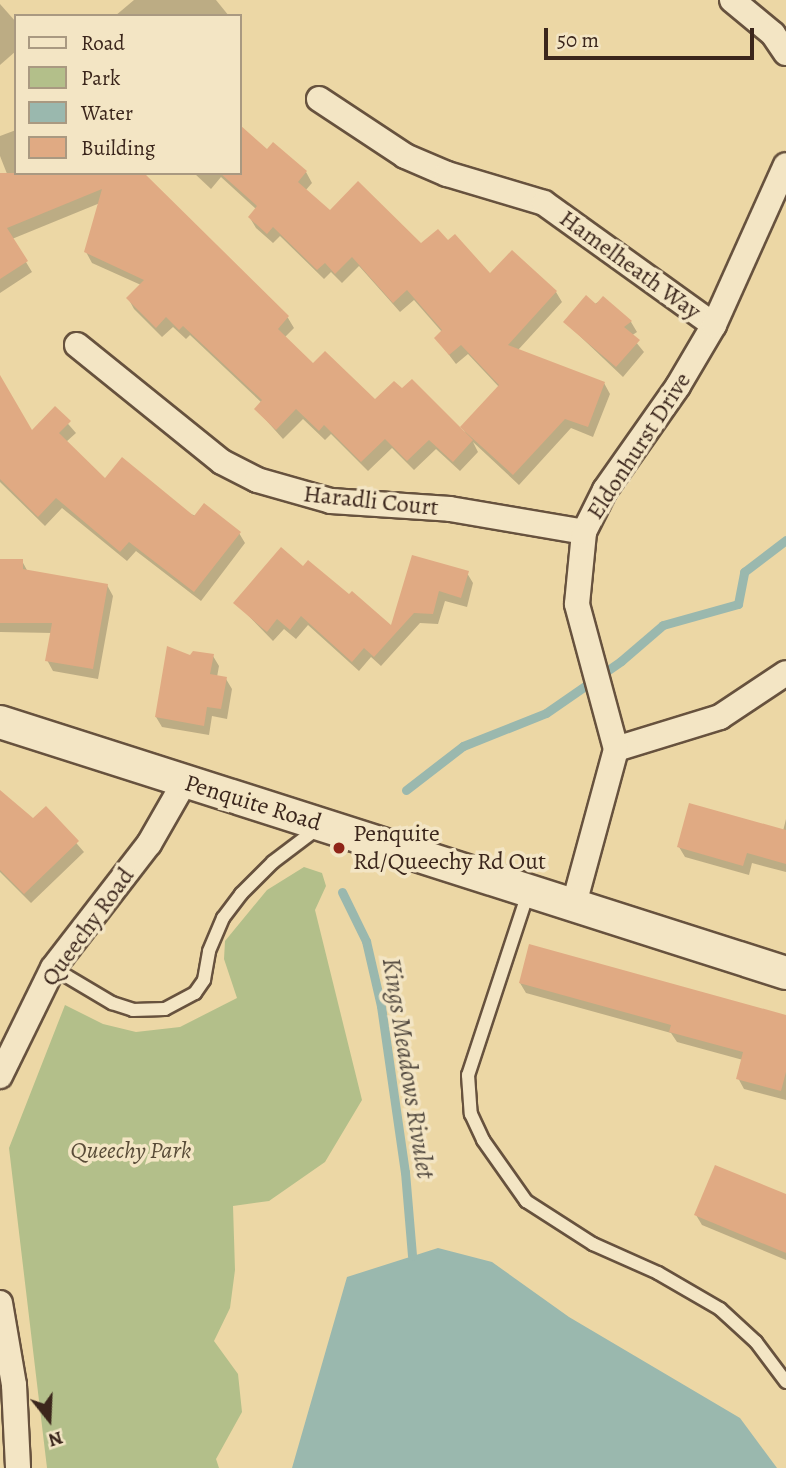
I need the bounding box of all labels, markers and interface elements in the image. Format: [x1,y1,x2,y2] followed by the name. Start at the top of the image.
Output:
[14,14,242,175] legend
[548,14,758,58] scale bar
[557,26,599,54] text: 50 m
[81,29,125,57] text: Road
[81,64,120,92] text: Park
[81,99,133,127] text: Water
[81,134,155,162] text: Building
[554,204,706,326] street label: Hamelheath Way
[581,367,697,525] street label: Eldonhurst Drive
[302,480,440,522] street label: Haradli Court
[181,769,325,837] street label: Penquite Road
[353,820,546,876] place label: Penquite Rd/Queechy Rd Out
[331,840,347,856] marker: Penquite Rd/Queechy Rd Out
[35,862,141,992] street label: Queechy Road
[375,955,441,1181] water label: Kings Meadows Rivulet
[71,1137,191,1165] park label: Queechy Park
[14,1384,84,1454] north arrow
[45,1424,66,1453] text: N

